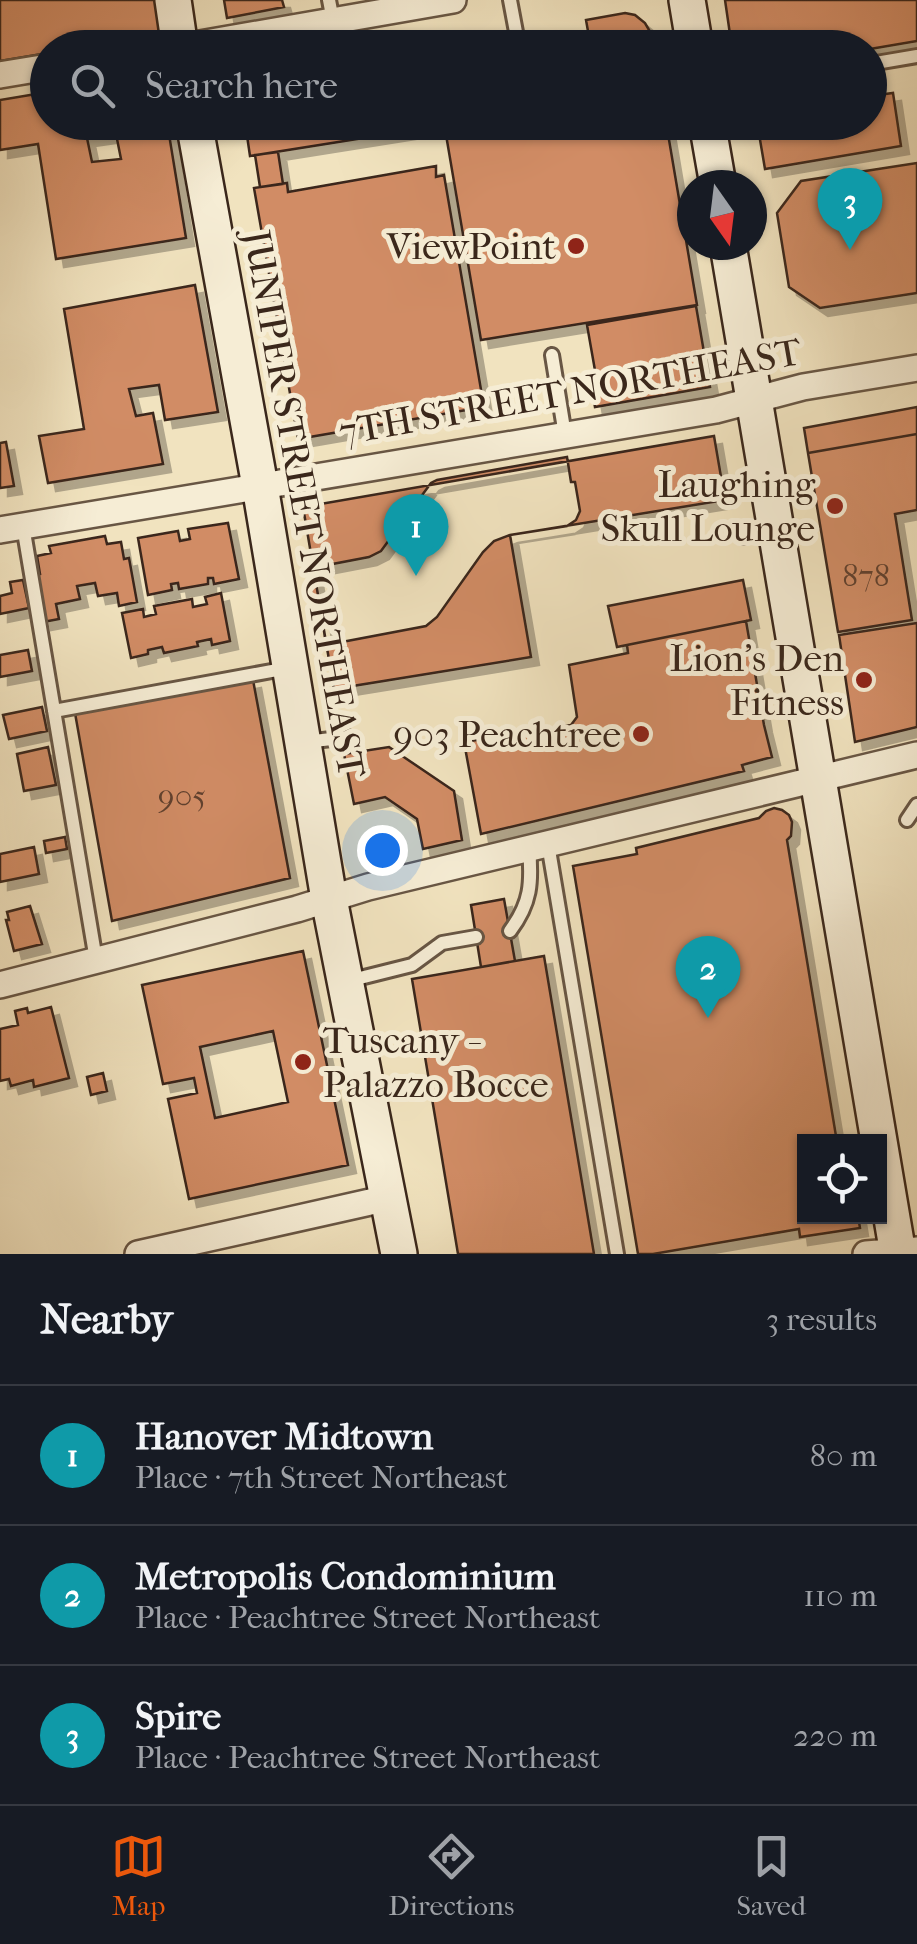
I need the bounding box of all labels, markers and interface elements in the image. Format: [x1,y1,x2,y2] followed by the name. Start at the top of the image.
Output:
[30,30,887,140] search box
[65,58,120,113] icon: search
[145,63,338,108] text: Search here
[818,168,882,250] pin: 3
[677,170,767,260] north arrow
[233,224,374,782] street label: JUNIPER STREET NORTHEAST
[385,224,556,269] place label: ViewPoint
[565,235,587,257] marker: ViewPoint
[336,329,805,455] street label: 7TH STREET NORTHEAST
[600,462,816,551] place label: Laughing Skull Lounge
[384,494,448,576] pin: 1
[824,495,846,517] marker: Laughing Skull Lounge
[842,557,890,594] house number: 878
[669,636,844,725] place label: Lion's Den Fitness
[853,669,875,691] marker: Lion's Den Fitness
[393,712,621,757] place label: 903 Peachtree
[630,723,652,745] marker: 903 Peachtree
[158,777,206,814] house number: 905
[357,825,408,876] your location
[676,936,740,1018] pin: 2
[323,1018,549,1107] place label: Tuscany - Palazzo Bocce
[292,1051,314,1073] marker: Tuscany - Palazzo Bocce
[797,1134,887,1224] map controls
[797,1134,887,1224] button: locate
[40,1295,172,1344] text: Nearby
[766,1301,877,1338] text: 3 results
[135,1414,433,1459] text: Hanover Midtown
[67,1437,78,1474] text: 1
[810,1437,877,1474] text: 80 m
[135,1459,508,1496] text: Place · 7th Street Northeast
[135,1554,556,1599] text: Metropolis Condominium
[64,1577,81,1614] text: 2
[803,1577,877,1614] text: 110 m
[135,1599,600,1636] text: Place · Peachtree Street Northeast
[135,1694,221,1739] text: Spire
[66,1717,79,1754] text: 3
[793,1717,877,1754] text: 220 m
[135,1739,600,1776] text: Place · Peachtree Street Northeast
[111,1829,166,1922] tab: Map
[388,1829,514,1922] tab: Directions
[736,1829,806,1922] tab: Saved

